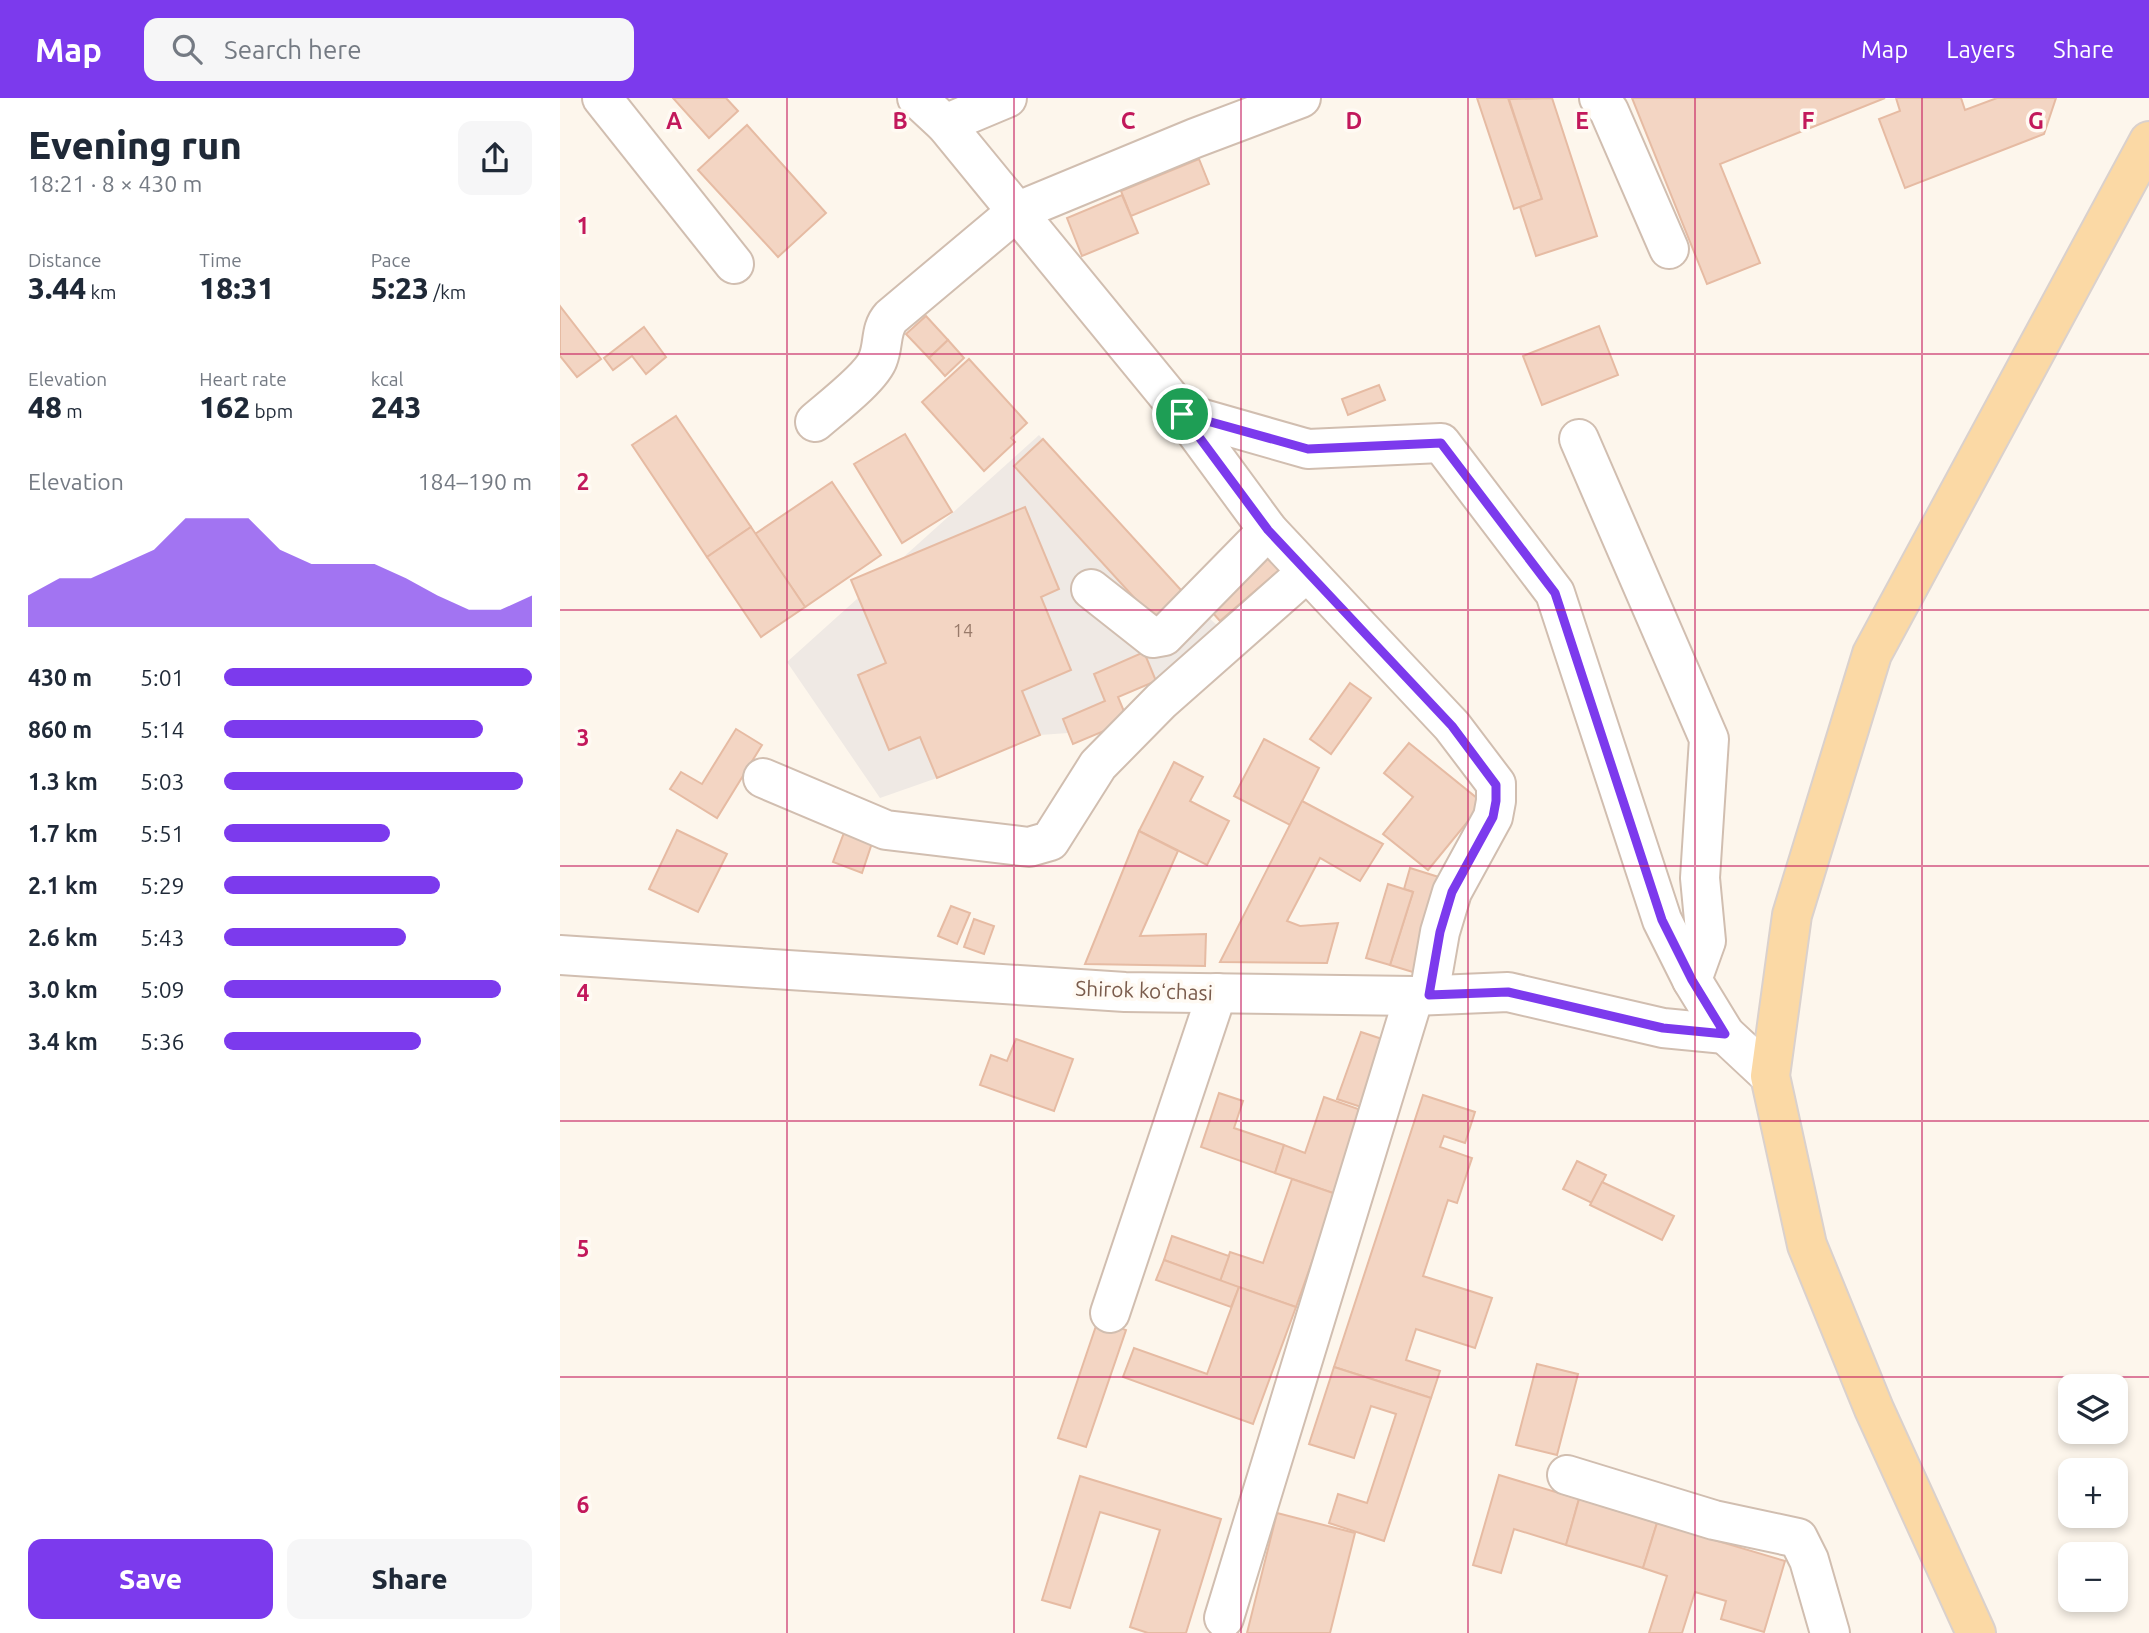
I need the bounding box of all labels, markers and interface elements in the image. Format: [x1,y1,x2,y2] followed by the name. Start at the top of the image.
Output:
[144,18,634,81] search box
[168,30,206,68] icon: search
[35,31,102,68] text: Map
[224,35,362,64] text: Search here
[1861,36,1908,63] text: Map
[1946,36,2015,63] text: Layers
[2053,36,2114,63] text: Share
[666,108,682,133] text: A
[892,108,908,133] text: B
[1121,108,1136,133] text: C
[1346,108,1362,133] text: D
[1575,108,1589,133] text: E
[1802,108,1815,133] text: F
[2028,108,2044,133] text: G
[458,121,532,195] button: share
[28,124,242,166] text: Evening run
[28,171,202,196] text: 18:21 · 8 × 430 m
[577,213,589,238] text: 1
[28,249,102,271] text: Distance
[199,249,242,271] text: Time
[371,249,411,271] text: Pace
[28,271,86,305] text: 3.44
[199,271,274,305] text: 18:31
[371,271,429,305] text: 5:23
[86,281,116,303] text: km
[429,281,466,303] text: /km
[28,368,107,390] text: Elevation
[199,368,287,390] text: Heart rate
[371,368,403,390] text: kcal
[1152,384,1212,444] pin
[28,390,62,424] text: 48
[199,390,250,424] text: 162
[371,390,421,424] text: 243
[1163,395,1201,433] icon: arrive
[62,400,83,422] text: m
[250,400,293,422] text: bpm
[28,469,124,494] text: Elevation
[418,469,532,494] text: 184–190 m
[577,469,589,494] text: 2
[953,620,973,640] house number: 14
[28,665,92,690] text: 430 m
[140,665,185,690] text: 5:01
[28,717,92,742] text: 860 m
[140,717,185,742] text: 5:14
[577,725,589,750] text: 3
[28,769,98,794] text: 1.3 km
[140,769,185,794] text: 5:03
[28,821,98,846] text: 1.7 km
[140,821,185,846] text: 5:51
[28,873,98,898] text: 2.1 km
[140,873,185,898] text: 5:29
[28,925,98,950] text: 2.6 km
[140,925,185,950] text: 5:43
[1075,976,1213,1004] street label: Shirok koʻchasi
[28,977,98,1002] text: 3.0 km
[140,977,185,1002] text: 5:09
[577,980,590,1005] text: 4
[28,1029,98,1054] text: 3.4 km
[140,1029,185,1054] text: 5:36
[577,1236,589,1261] text: 5
[2058,1374,2128,1612] map controls
[2058,1374,2128,1444] button: layers
[2058,1458,2128,1528] button: +
[577,1492,590,1517] text: 6
[28,1539,273,1619] button: Save
[287,1539,532,1619] button: Share
[2058,1542,2128,1612] button: −

